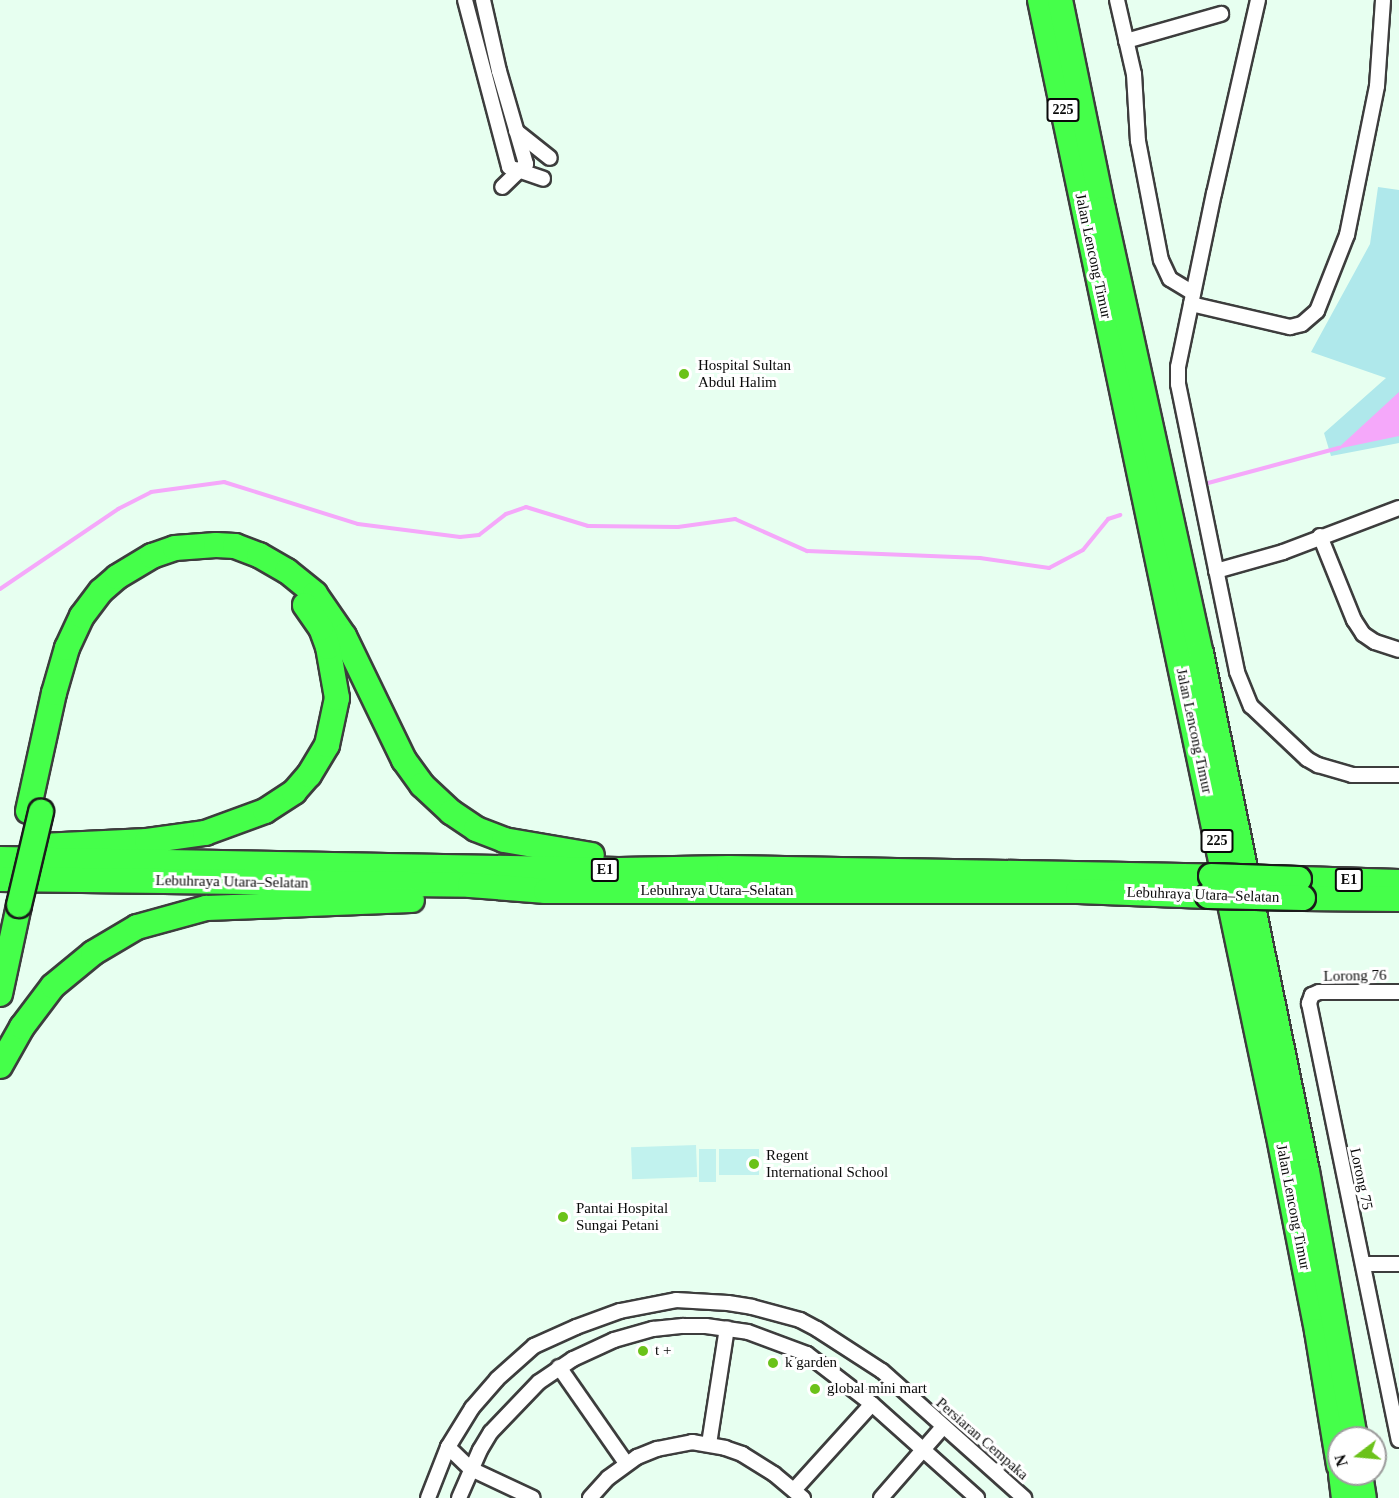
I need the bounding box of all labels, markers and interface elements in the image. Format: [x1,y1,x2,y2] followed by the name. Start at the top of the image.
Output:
[1046,99,1080,121] road number: 225
[1071,192,1115,320] street label: Jalan Lencong Timur
[698,356,791,391] place label: Hospital Sultan Abdul Halim
[675,365,693,383] marker: Hospital Sultan Abdul Halim
[1172,667,1216,795] street label: Jalan Lencong Timur
[1200,830,1234,852] road number: 225
[590,859,620,881] road number: E1
[1334,869,1364,891] road number: E1
[155,872,309,892] street label: Lebuhraya Utara–Selatan
[641,882,793,900] street label: Lebuhraya Utara–Selatan
[1126,883,1280,907] street label: Lebuhraya Utara–Selatan
[1323,966,1387,986] street label: Lorong 76
[1272,1143,1314,1271] street label: Jalan Lencong Timur
[766,1146,888,1181] place label: Regent International School
[1346,1146,1376,1212] street label: Lorong 75
[747,1157,761,1171] marker: Regent International School
[576,1199,668,1234] place label: Pantai Hospital Sungai Petani
[554,1208,572,1226] marker: Pantai Hospital Sungai Petani
[655,1342,671,1360] place label: t +
[636,1344,650,1358] marker: t +
[785,1354,837,1372] place label: k garden
[766,1356,780,1370] marker: k garden
[827,1380,927,1398] place label: global mini mart
[808,1382,822,1396] marker: global mini mart
[932,1394,1032,1484] street label: Persiaran Cempaka
[1327,1426,1387,1486] north arrow
[1331,1453,1351,1468] text: N

